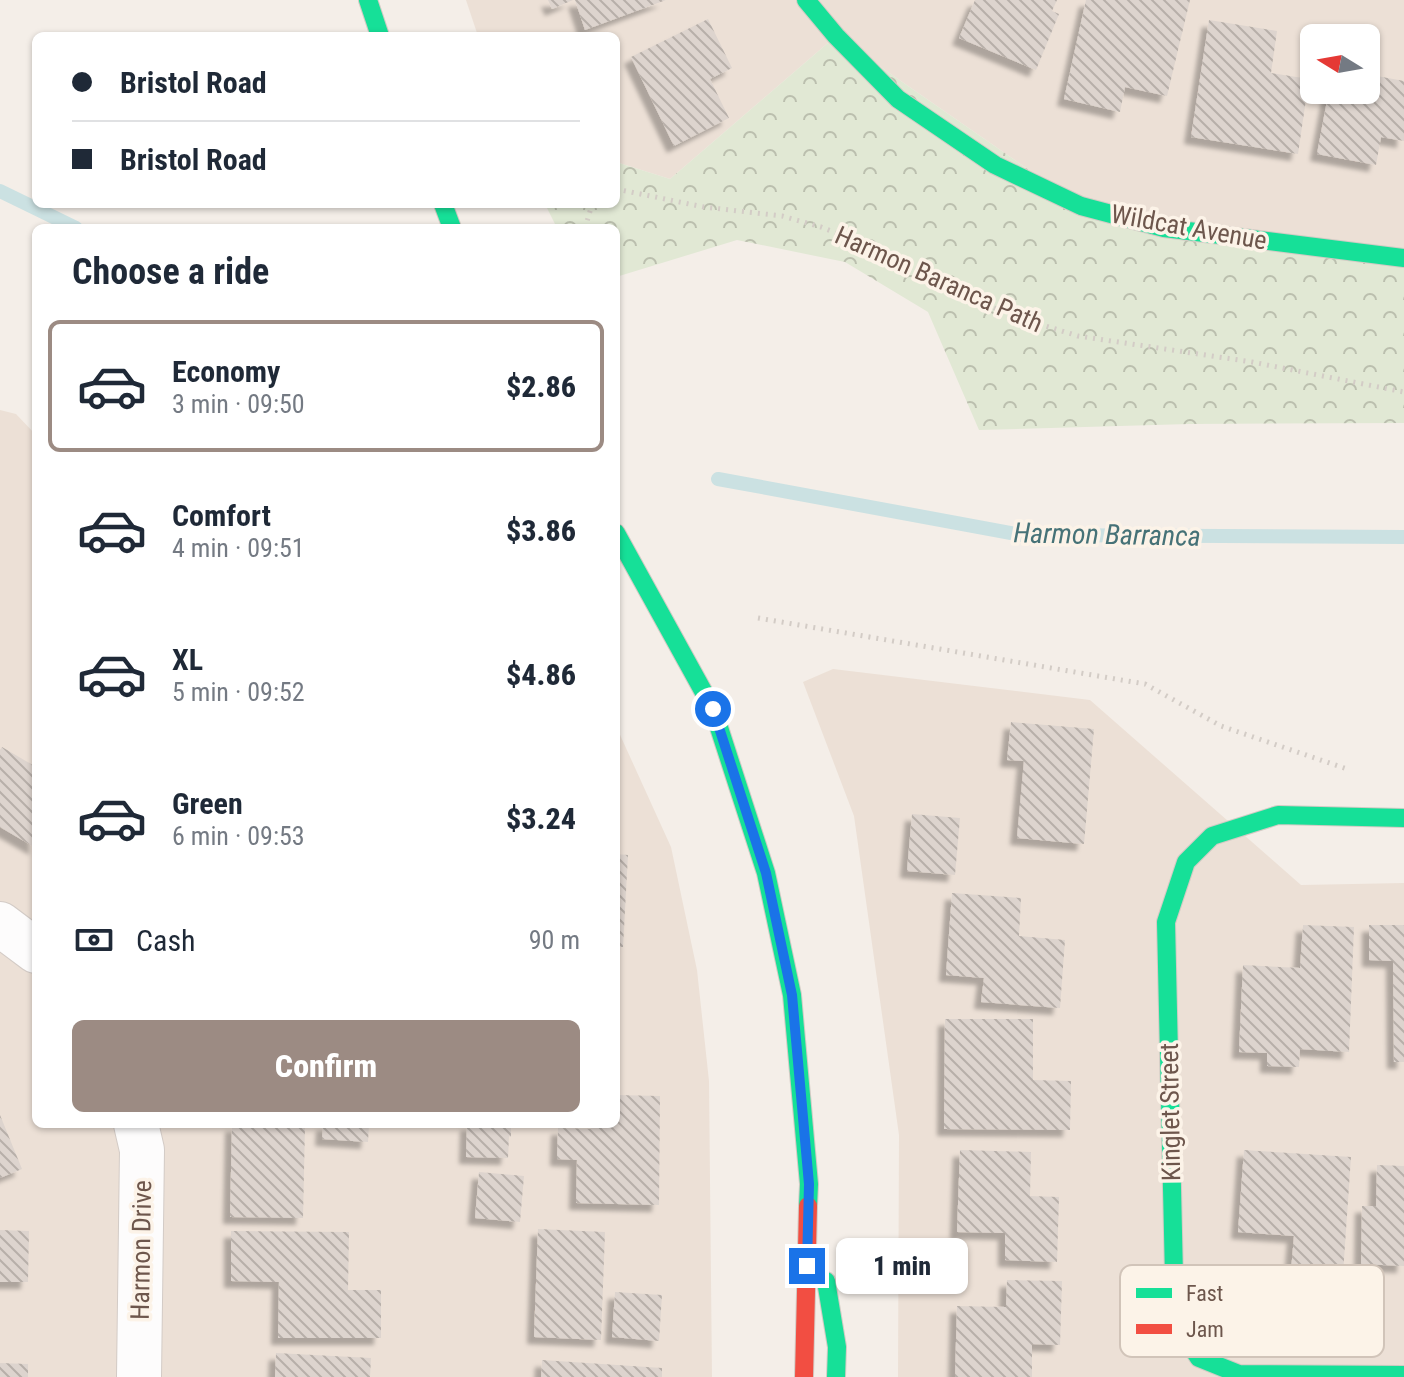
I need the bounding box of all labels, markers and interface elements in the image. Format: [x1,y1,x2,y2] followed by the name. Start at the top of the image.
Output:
[1300,24,1380,104] north arrow
[1300,24,1380,104] map controls
[120,65,267,100] text: Bristol Road
[120,142,267,177] text: Bristol Road
[1109,199,1269,255] street label: Wildcat Avenue
[830,220,1048,338] street label: Harmon Baranca Path
[72,251,269,293] text: Choose a ride
[76,350,148,422] icon: car
[172,354,280,389] text: Economy
[506,369,576,404] text: $2.86
[172,389,305,419] text: 3 min · 09:50
[76,494,148,566] icon: car
[172,498,271,533] text: Comfort
[506,513,576,548] text: $3.86
[1013,516,1201,553] water label: Harmon Barranca
[172,533,305,563] text: 4 min · 09:51
[76,638,148,710] icon: car
[172,642,203,677] text: XL
[506,657,576,692] text: $4.86
[172,677,305,707] text: 5 min · 09:52
[695,691,731,727] route start
[76,782,148,854] icon: car
[172,786,243,821] text: Green
[506,801,576,836] text: $3.24
[172,821,305,851] text: 6 min · 09:53
[72,918,116,962] icon: cash
[136,923,196,958] text: Cash
[529,925,580,955] text: 90 m
[72,1020,580,1112] button: Confirm
[1154,1043,1186,1181] street label: Kinglet Street
[125,1180,157,1320] street label: Harmon Drive
[835,1238,967,1294] callout: 1 min
[789,1248,825,1284] route end
[873,1251,931,1281] text: 1 min
[1120,1265,1384,1357] legend
[1186,1281,1223,1306] text: Fast
[1186,1317,1224,1342] text: Jam

